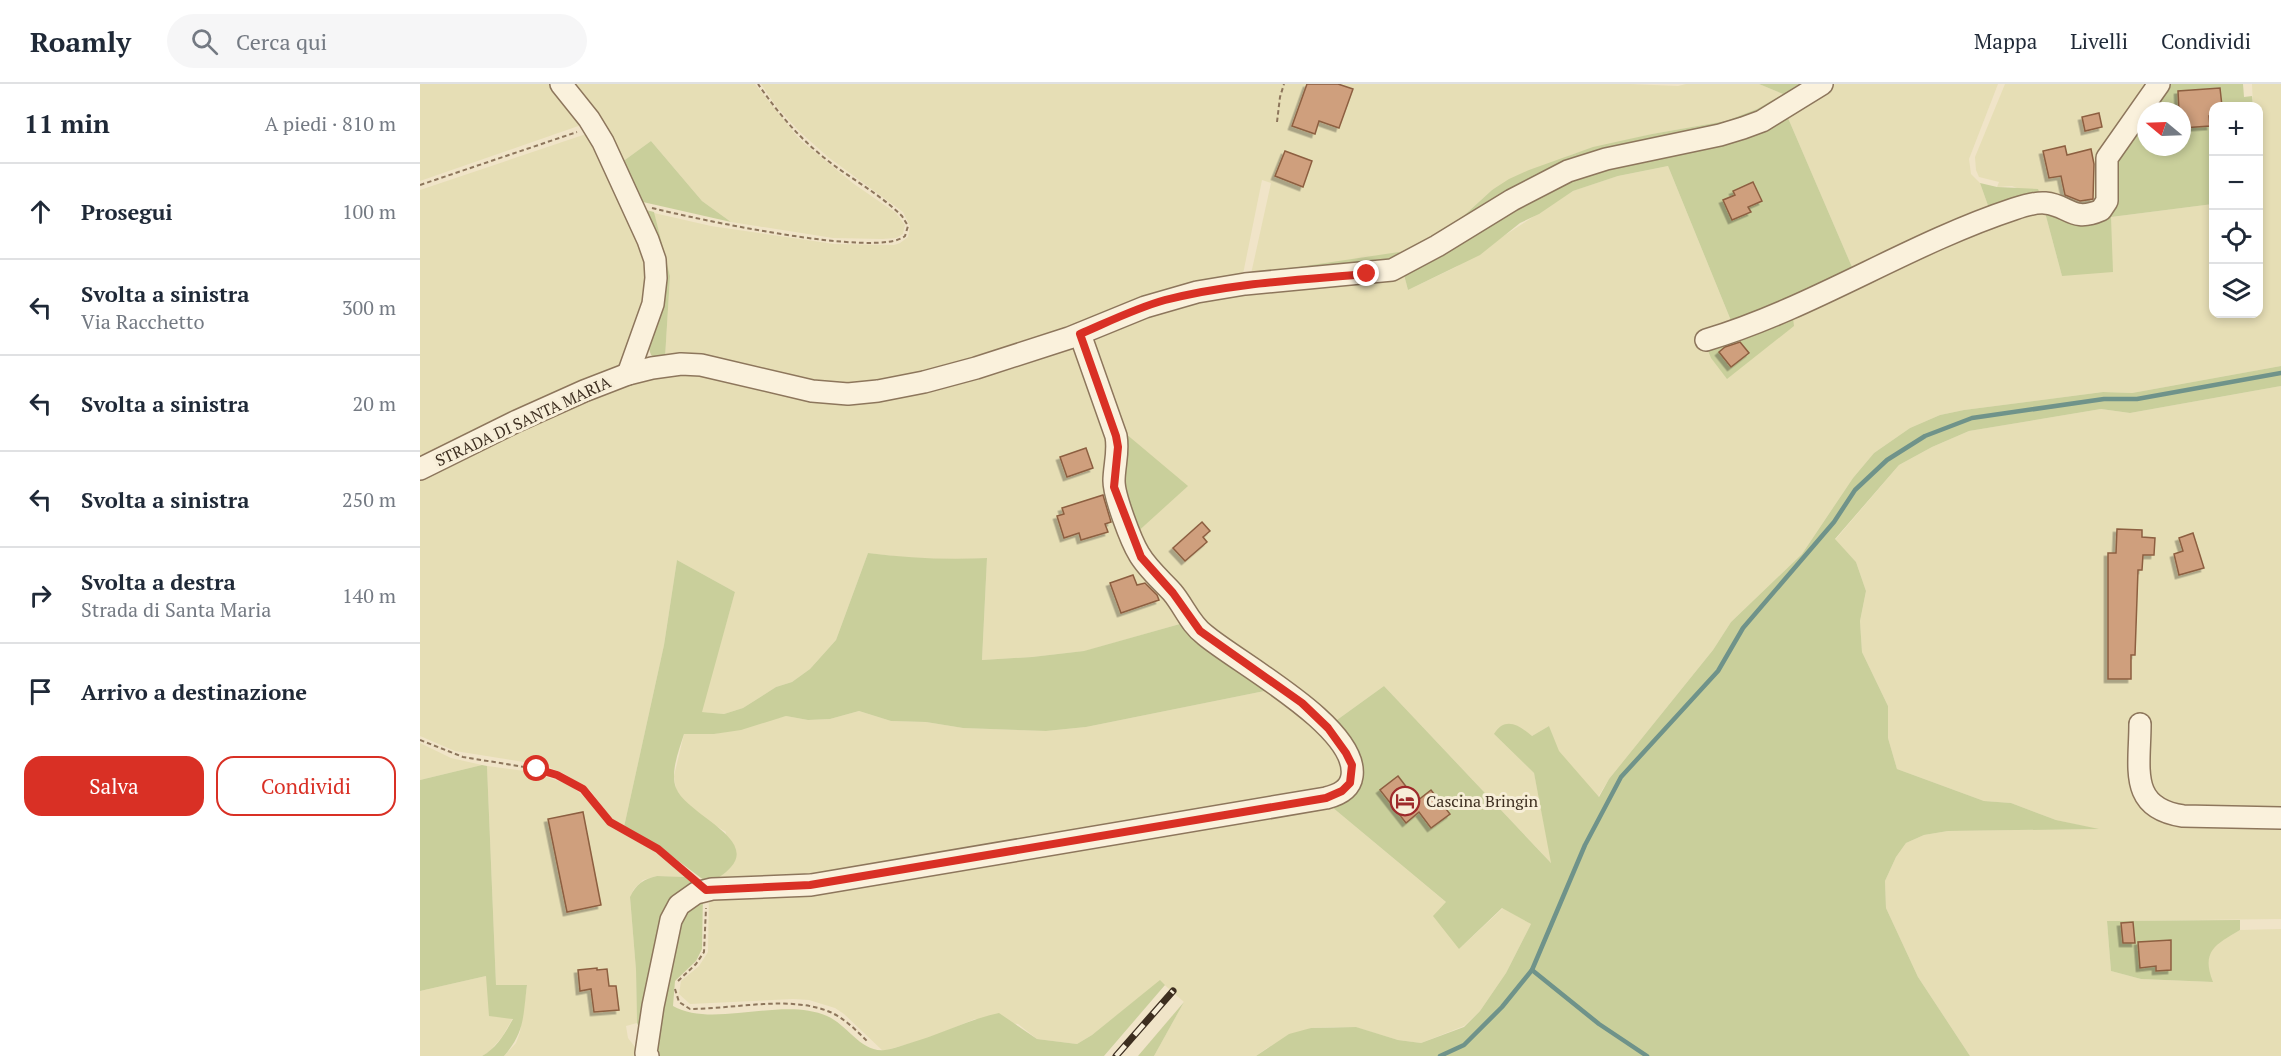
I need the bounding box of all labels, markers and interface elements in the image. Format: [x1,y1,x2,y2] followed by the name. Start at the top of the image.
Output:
[167,14,587,68] search box
[30,23,131,60] text: Roamly
[188,25,221,58] icon: search
[236,27,327,56] text: Cerca qui
[1974,27,2037,55] text: Mappa
[2070,27,2128,55] text: Livelli
[2161,27,2251,55] text: Condividi
[2137,102,2191,156] north arrow
[2209,102,2263,318] map controls
[2209,102,2263,156] button: +
[24,106,110,140] text: 11 min
[265,110,396,137] text: A piedi · 810 m
[2209,156,2263,210] button: −
[24,195,57,228] icon: ahead
[81,197,173,226] text: Prosegui
[342,198,396,225] text: 100 m
[2209,210,2263,264] button: locate
[1353,260,1379,286] route end
[2209,264,2263,318] button: layers
[81,279,250,308] text: Svolta a sinistra
[24,291,57,324] icon: left
[342,294,396,321] text: 300 m
[81,308,204,335] text: Via Racchetto
[432,371,614,471] street label: STRADA DI SANTA MARIA
[24,387,57,420] icon: left
[81,389,250,418] text: Svolta a sinistra
[353,390,396,417] text: 20 m
[24,483,57,516] icon: left
[81,485,250,514] text: Svolta a sinistra
[342,486,396,513] text: 250 m
[81,567,236,596] text: Svolta a destra
[24,579,57,612] icon: right
[342,582,396,609] text: 140 m
[81,596,271,623] text: Strada di Santa Maria
[24,675,57,708] icon: arrive
[81,677,307,706] text: Arrivo a destinazione
[523,755,549,781] route start
[24,756,204,816] button: Salva
[216,756,396,816] button: Condividi
[1389,785,1421,817] hotel icon: Cascina Bringin
[1426,790,1539,812] place label: Cascina Bringin

